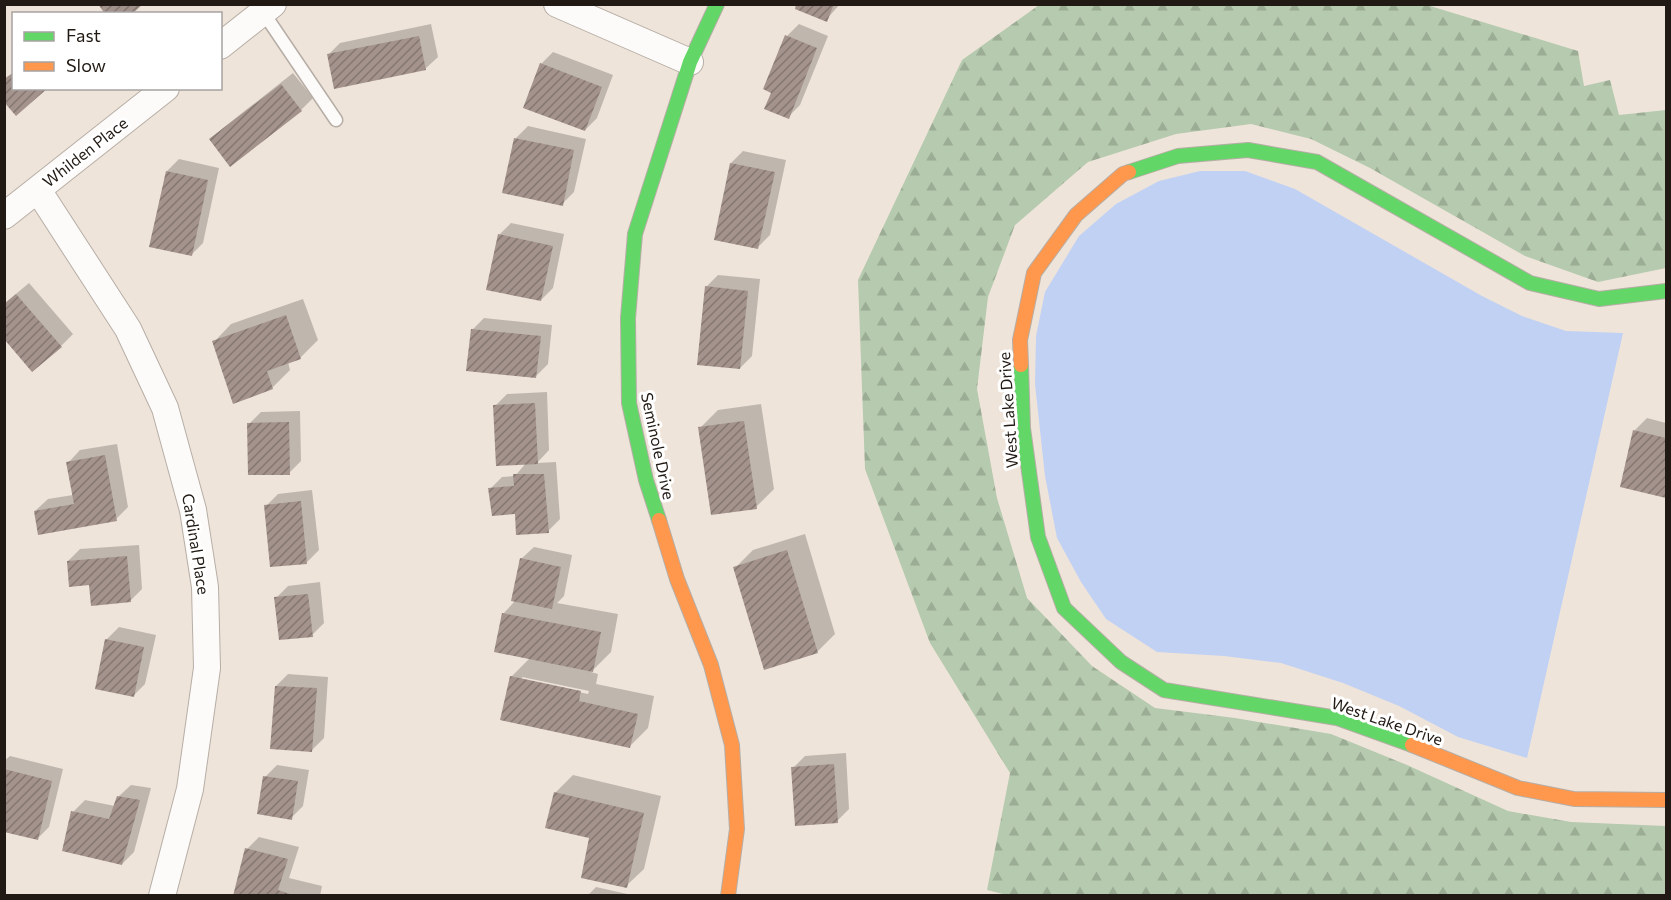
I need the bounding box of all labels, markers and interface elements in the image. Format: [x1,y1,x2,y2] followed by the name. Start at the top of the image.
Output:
[12,12,222,90] legend
[66,24,101,46] text: Fast
[66,54,106,76] text: Slow
[38,113,131,191] street label: Whilden Place
[994,351,1021,469] street label: West Lake Drive
[638,391,679,501] street label: Seminole Drive
[179,492,214,596] street label: Cardinal Place
[1329,693,1445,748] street label: West Lake Drive

